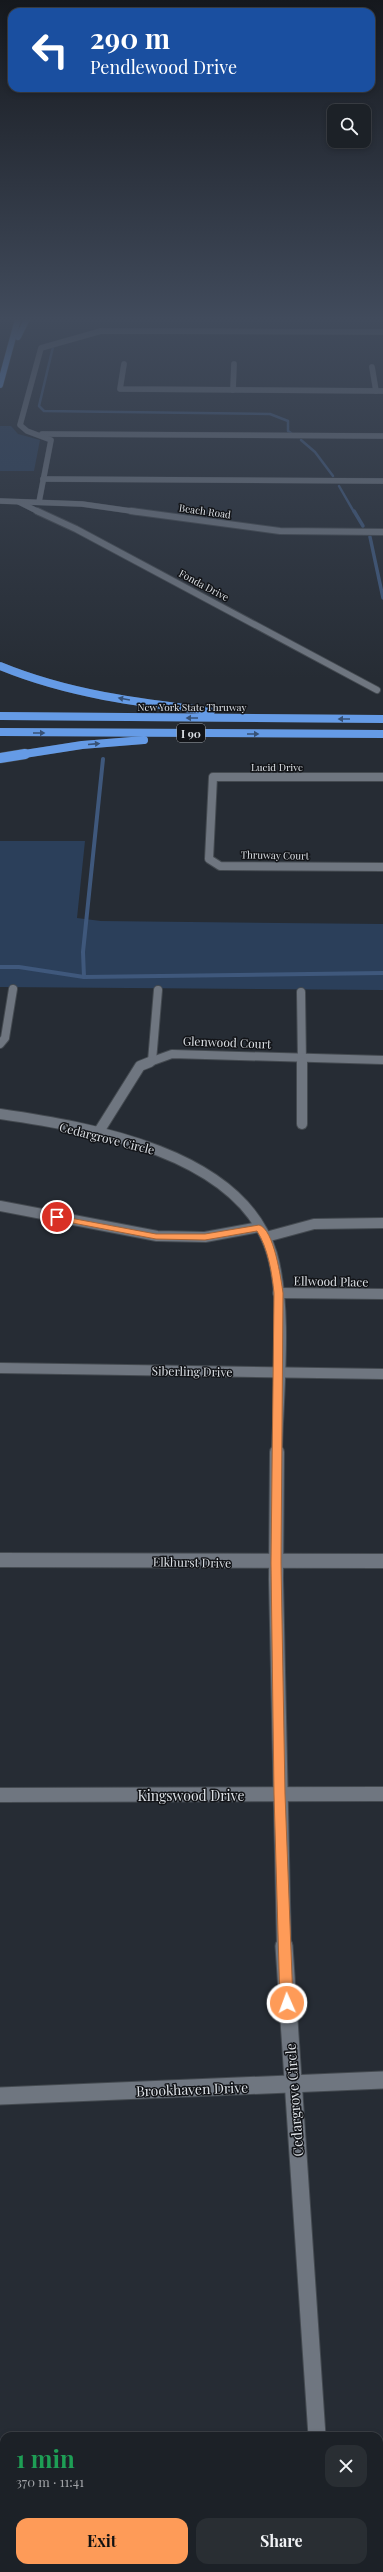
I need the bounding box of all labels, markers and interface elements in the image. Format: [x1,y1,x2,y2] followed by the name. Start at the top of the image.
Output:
[90,19,170,56] text: 290 m
[24,24,76,76] icon: left
[90,55,237,79] text: Pendlewood Drive
[327,104,371,148] map controls
[327,104,371,148] button: search
[178,500,232,522] street label: Beach Road
[177,566,231,604] street label: Fonda Drive
[118,696,130,702] one-way arrow
[138,700,247,714] street label: New York State Thruway
[185,715,198,721] one-way arrow
[337,716,350,722] one-way arrow
[177,724,205,742] road number: I 90
[33,730,46,736] one-way arrow
[247,731,260,737] one-way arrow
[88,741,100,748] one-way arrow
[251,760,303,774] street label: Lucid Drive
[241,847,310,863] street label: Thruway Court
[183,1032,272,1052] street label: Glenwood Court
[58,1118,156,1158] street label: Cedargrove Circle
[40,1200,74,1234] pin
[46,1206,68,1228] icon: arrive
[294,1272,368,1290] street label: Ellwood Place
[152,1362,232,1380] street label: Siberling Drive
[153,1553,231,1571] street label: Elkhurst Drive
[138,1786,244,1805] street label: Kingswood Drive
[266,1982,308,2024] position arrow
[281,2043,307,2157] street label: Cedargrove Circle
[136,2078,248,2100] street label: Brookhaven Drive
[16,2442,75,2474] text: 1 min
[325,2445,367,2487] button: close
[16,2473,84,2490] text: 370 m · 11:41
[16,2518,188,2564] button: Exit
[196,2518,367,2564] button: Share

